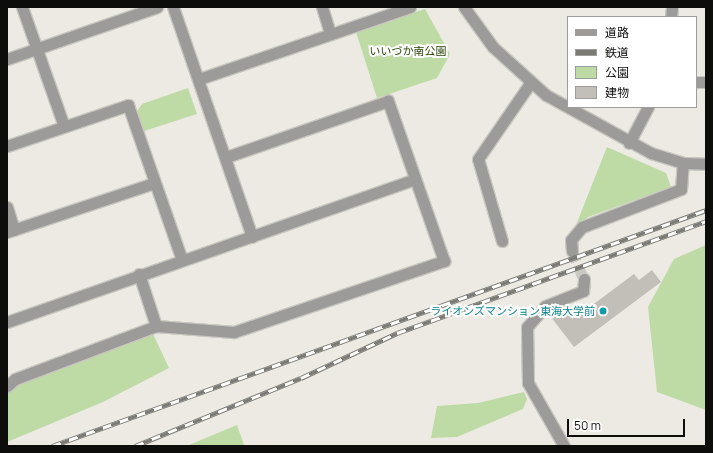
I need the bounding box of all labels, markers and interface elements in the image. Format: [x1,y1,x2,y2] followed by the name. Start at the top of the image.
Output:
[567,16,697,108] legend
[605,24,629,41] text: 道路
[370,44,446,58] park label: いいづか南公園
[605,44,629,61] text: 鉄道
[605,64,629,81] text: 公園
[605,84,629,101] text: 建物
[430,304,595,318] place label: ライオンズマンション東海大学前
[598,306,608,316] marker: ライオンズマンション東海大学前
[569,411,687,437] scale bar
[574,417,601,434] text: 50 m

